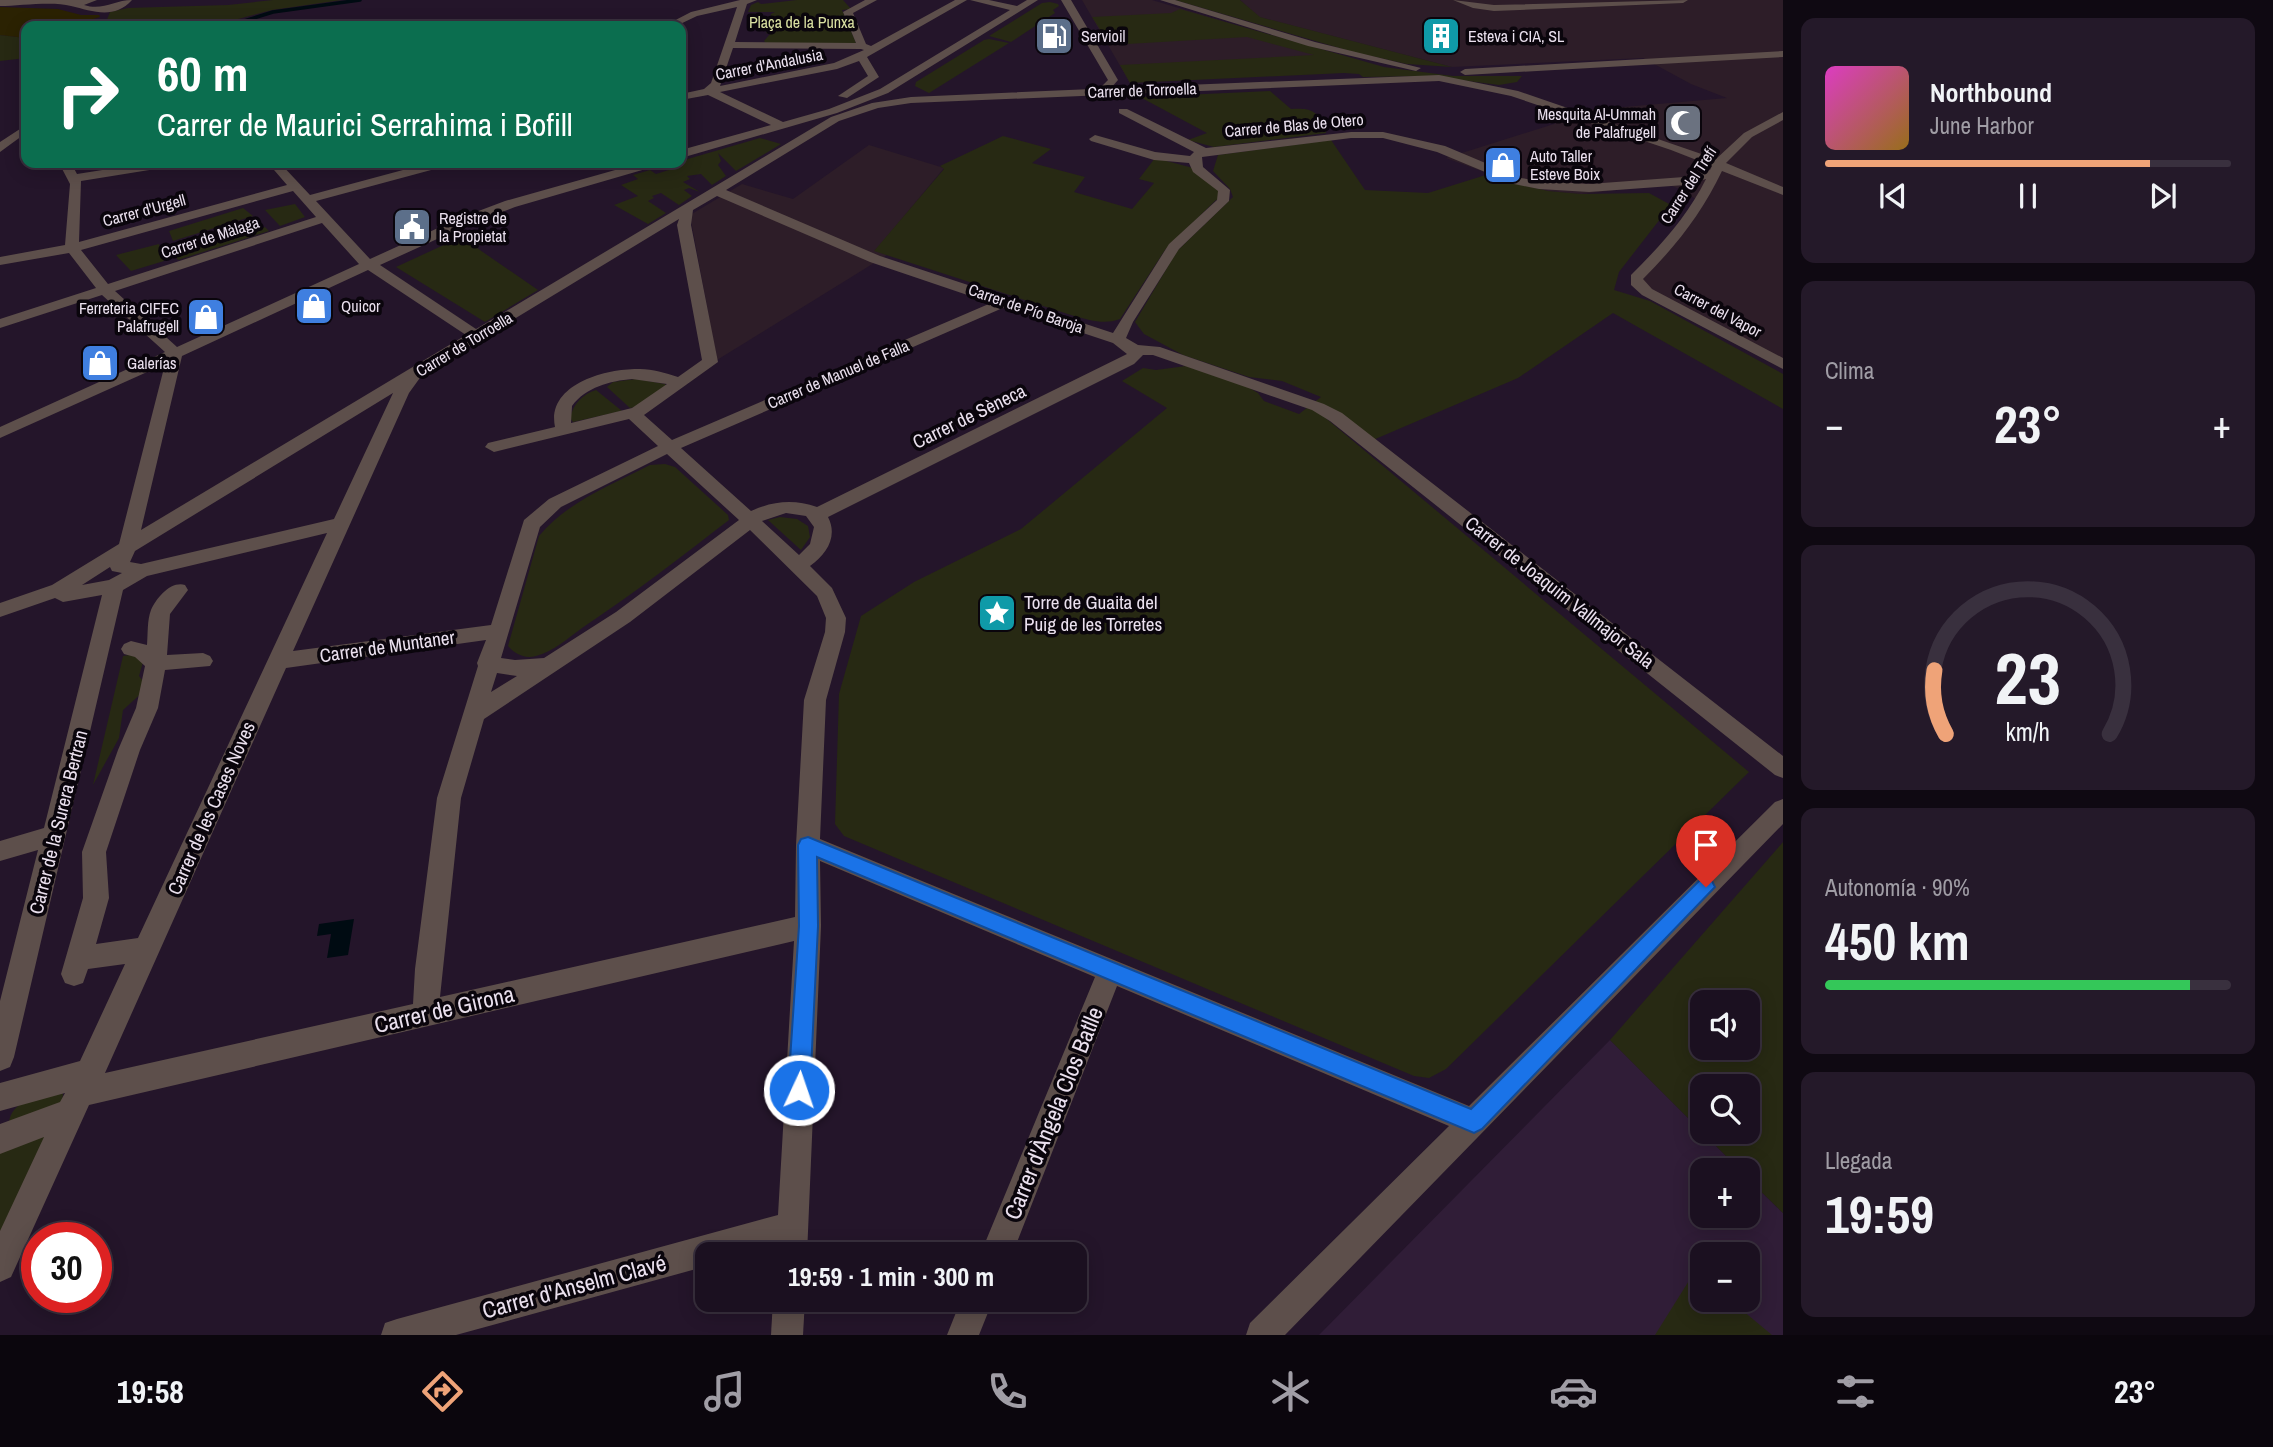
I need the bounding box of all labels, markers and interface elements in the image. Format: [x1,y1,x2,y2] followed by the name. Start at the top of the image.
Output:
[749,11,856,33] park label: Plaça de la Punxa
[1033,15,1075,57] fuel station icon: Servioil
[1420,15,1462,57] building icon: Esteva i CIA, SL
[1081,25,1126,47] place label: Servioil
[1468,25,1565,47] place label: Esteva i CIA, SL
[157,40,249,106] text: 60 m
[713,43,825,85] street label: Carrer d'Andalusia
[42,49,133,140] icon: right
[1930,75,2052,110] text: Northbound
[1087,77,1198,103] street label: Carrer de Torroella
[1662,102,1704,144] mosque icon: Mesquita Al-Ummah de Palafrugell
[157,103,573,146] text: Carrer de Maurici Serrahima i Bofill
[1537,103,1656,143] place label: Mesquita Al-Ummah de Palafrugell
[1224,108,1364,142] street label: Carrer de Blas de Otero
[1930,110,2034,141] text: June Harbor
[1655,142,1721,228] street label: Carrer del Trefí
[1482,144,1524,186] shop icon: Auto Taller Esteve Boix
[1529,145,1600,185] place label: Auto Taller Esteve Boix
[1874,177,1912,215] icon: previous
[2009,177,2047,215] icon: pause
[2144,177,2182,215] icon: next
[100,188,188,232] street label: Carrer d'Urgell
[391,206,433,248] public building icon: Registre de la Propietat
[439,207,507,247] place label: Registre de la Propietat
[158,211,263,263] street label: Carrer de Màlaga
[966,278,1087,338] street label: Carrer de Pío Baroja
[1670,278,1766,343] street label: Carrer del Vapor
[293,285,335,327] shop icon: Quicor
[341,295,381,317] place label: Quicor
[185,296,227,338] shop icon: Ferreteria CIFEC Palafrugell
[79,297,179,337] place label: Ferreteria CIFEC Palafrugell
[412,306,517,382] street label: Carrer de Torroella
[764,334,913,414] street label: Carrer de Manuel de Falla
[79,342,121,384] shop icon: Galerías
[127,352,177,374] place label: Galerías
[1825,355,1874,386] text: Clima
[908,377,1030,455] street label: Carrer de Sèneca
[1994,389,2062,459] text: 23°
[1825,399,1843,450] text: −
[2213,399,2231,450] text: +
[1460,510,1660,674] street label: Carrer de Joaquim Vallmajor Sala
[1024,589,1163,637] place label: Torre de Guaita del Puig de les Torretes
[976,592,1018,634] place icon: Torre de Guaita del Puig de les Torretes
[318,624,457,668] street label: Carrer de Muntaner
[1995,629,2061,727] text: 23
[2006,714,2050,748] text: km/h
[161,717,261,899] street label: Carrer de les Cases Noves
[23,727,93,917] street label: Carrer de la Surera Bertran
[1676,815,1736,887] pin
[1687,826,1725,864] icon: arrive
[1825,872,1970,903] text: Autonomía · 90%
[1825,906,1970,976] text: 450 km
[371,978,517,1040] street label: Carrer de Girona
[1690,990,1760,1312] map controls
[1690,990,1760,1060] button: sound
[996,1002,1110,1224] street label: Carrer d'Àngela Clos Batlle
[762,1053,836,1127] position arrow
[1690,1074,1760,1144] button: search
[1825,1145,1892,1176] text: Llegada
[1690,1158,1760,1228] button: +
[1825,1179,1934,1249] text: 19:59
[21,1222,112,1313] speed limit sign: 30
[1690,1242,1760,1312] button: −
[479,1247,669,1325] street label: Carrer d'Anselm Clavé
[788,1259,994,1294] text: 19:59 · 1 min · 300 m
[418,1367,467,1416] icon: directions
[700,1367,749,1416] icon: music
[983,1367,1032,1416] icon: phone
[1266,1367,1315,1416] icon: climate
[1549,1367,1598,1416] icon: car
[1831,1367,1880,1416] icon: filters
[117,1370,184,1413] text: 19:58
[2114,1370,2156,1413] text: 23°

